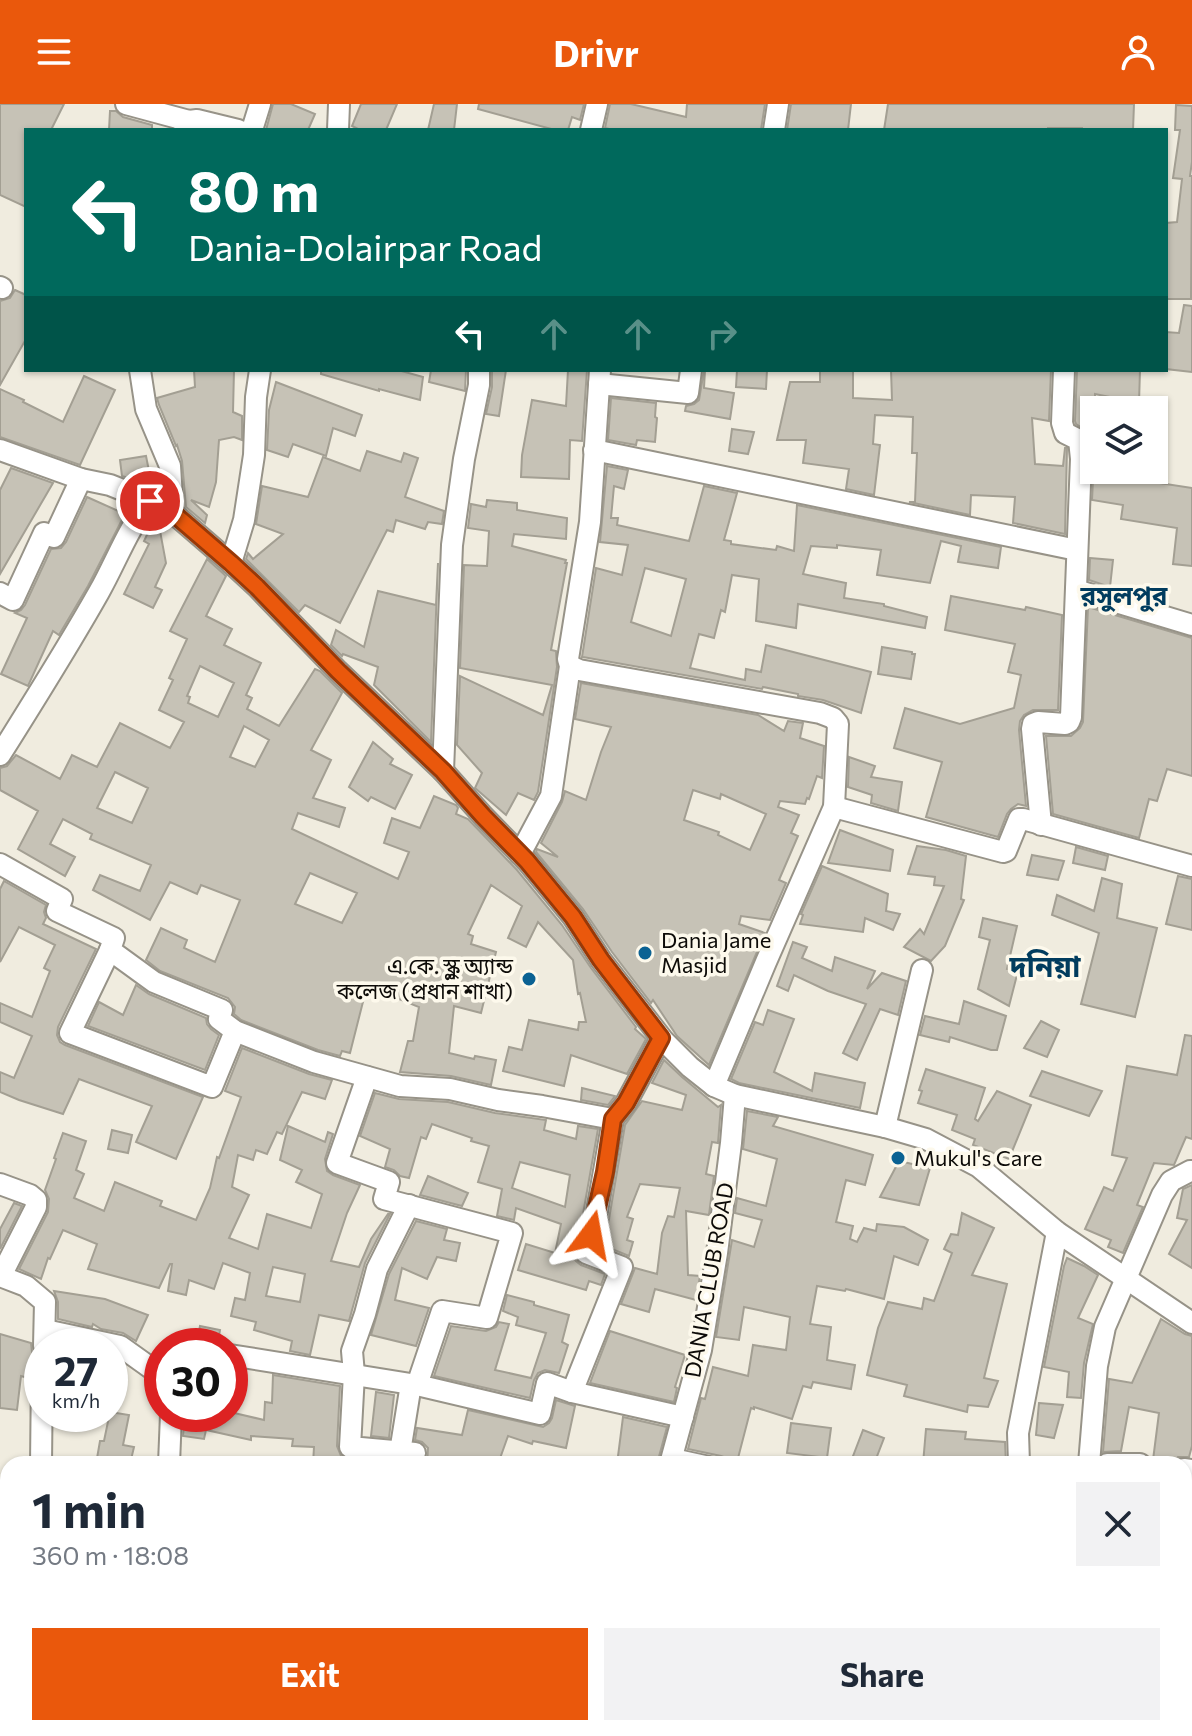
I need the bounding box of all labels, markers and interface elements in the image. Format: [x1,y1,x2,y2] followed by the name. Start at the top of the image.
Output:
[32,30,76,74] icon: menu
[553,30,639,74] text: Drivr
[1116,30,1160,74] icon: person
[188,155,319,224] text: 80 m
[56,160,160,264] icon: left
[188,224,542,268] text: Dania-Dolairpar Road
[448,312,492,356] icon: left
[532,312,576,356] icon: ahead
[616,312,660,356] icon: ahead
[700,312,744,356] icon: right
[1080,396,1168,484] map controls
[1080,396,1168,484] button: layers
[116,467,184,535] pin
[128,479,172,523] icon: arrive
[1080,579,1168,613] district label: রসুলপুর
[661,926,771,978] place label: Dania Jame Masjid
[636,944,654,962] marker: Dania Jame Masjid
[1008,946,1081,983] district label: দনিয়া
[336,952,513,1004] place label: এ.কে. স্কুল অ্যান্ড কলেজ (প্রধান শাখা)
[520,970,538,988] marker: এ.কে. স্কুল অ্যান্ড কলেজ (প্রধান শাখা)
[914,1144,1042,1171] place label: Mukul's Care
[889,1149,907,1167] marker: Mukul's Care
[678,1180,739,1380] street label: DANIA CLUB ROAD
[549,1193,633,1277] position arrow
[144,1328,248,1432] speed limit sign: 30
[54,1345,98,1394] text: 27
[52,1388,100,1412] text: km/h
[32,1479,146,1538] text: 1 min
[1076,1482,1160,1566] button: close
[32,1539,189,1570] text: 360 m · 18:08
[32,1628,588,1720] button: Exit
[604,1628,1160,1720] button: Share

